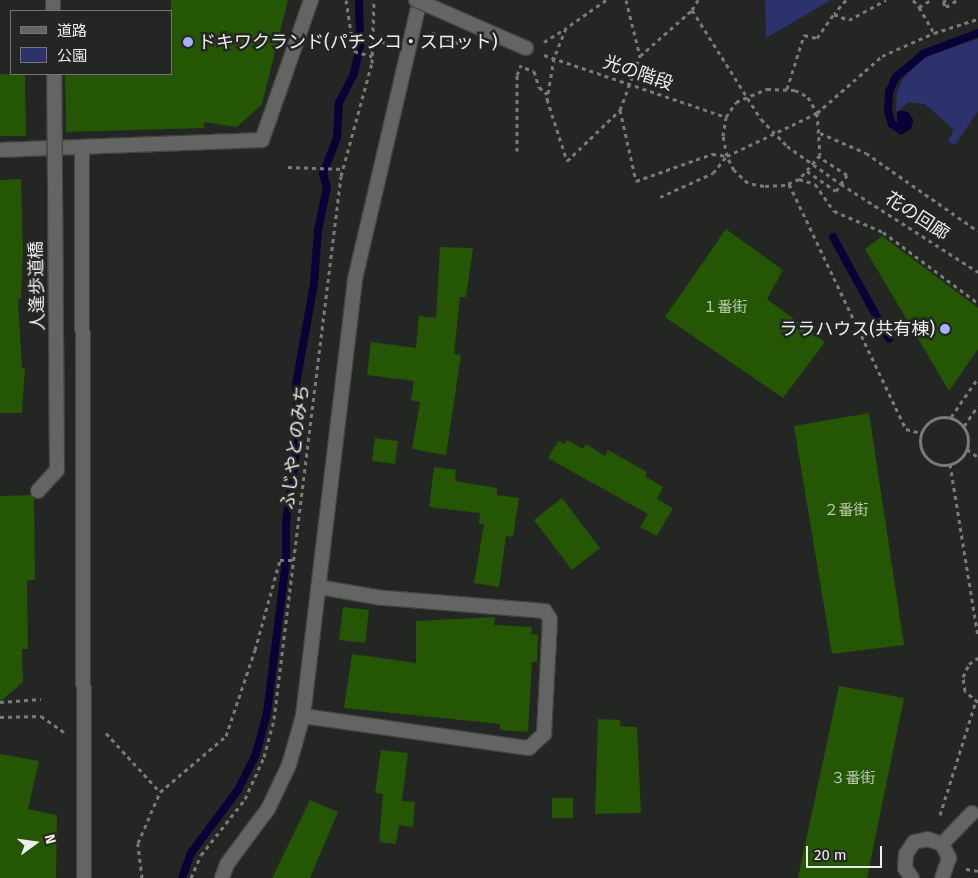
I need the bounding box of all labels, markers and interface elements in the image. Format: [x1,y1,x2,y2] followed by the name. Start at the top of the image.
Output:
[10,10,172,75] legend
[57,22,87,40] text: 道路
[198,31,498,53] place label: ドキワクランド(パチンコ・スロット)
[182,36,194,48] marker: ドキワクランド(パチンコ・スロット)
[57,47,87,65] text: 公園
[600,51,676,95] street label: 光の階段
[881,187,953,245] street label: 花の回廊
[25,241,49,331] street label: 人逢歩道橋
[703,299,747,317] house number: １番街
[779,318,935,340] place label: ララハウス(共有棟)
[939,323,951,335] marker: ララハウス(共有棟)
[277,383,313,511] street label: ふじやとのみち
[824,502,868,520] house number: ２番街
[831,770,875,788] house number: ３番街
[10,818,60,868] north arrow
[41,833,59,846] text: N
[808,836,884,868] scale bar
[814,846,847,864] text: 20 m

